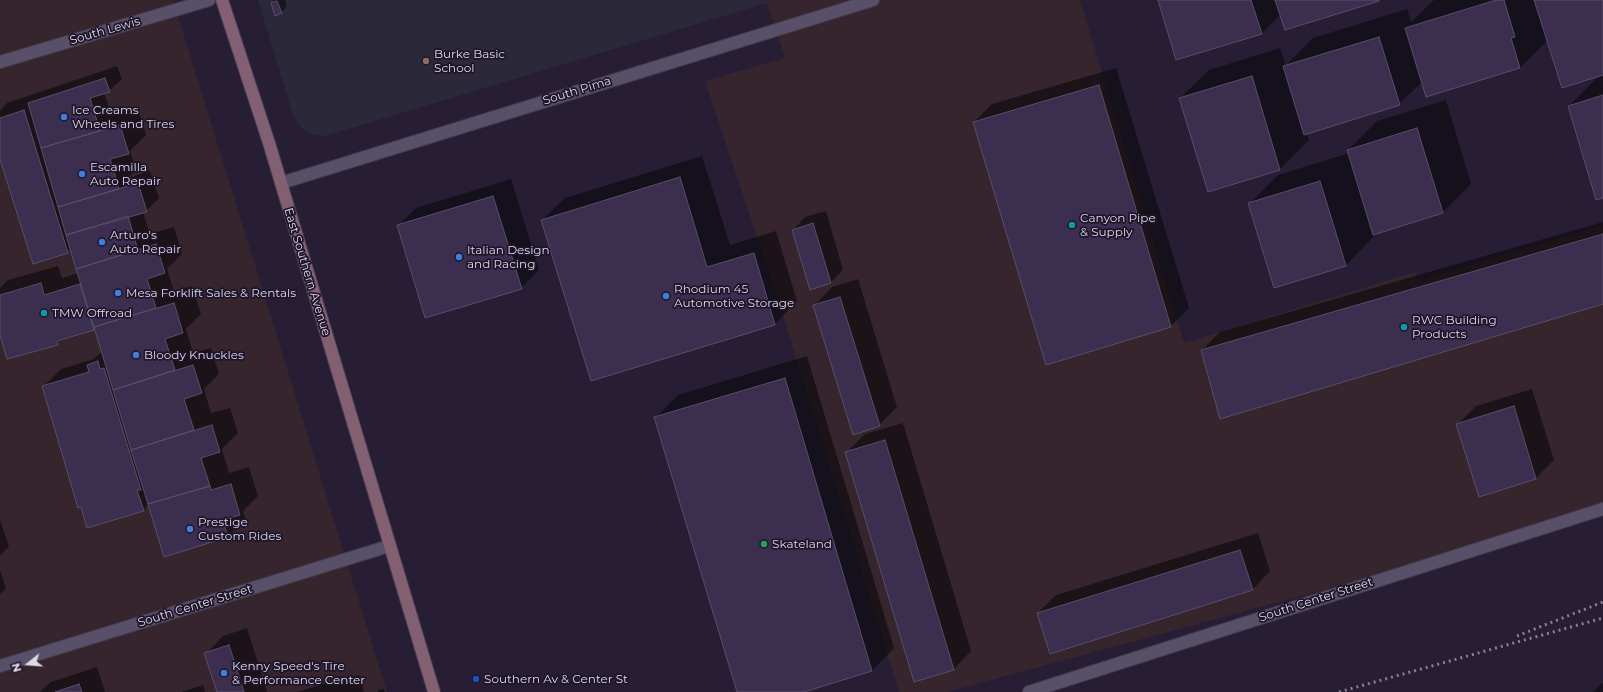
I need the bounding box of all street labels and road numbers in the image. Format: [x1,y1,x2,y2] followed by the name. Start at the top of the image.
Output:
[68,14,142,48] street label: South Lewis
[541,74,613,108] street label: South Pima
[281,206,333,338] street label: East Southern Avenue
[1257,575,1375,625] street label: South Center Street
[136,582,254,630] street label: South Center Street

